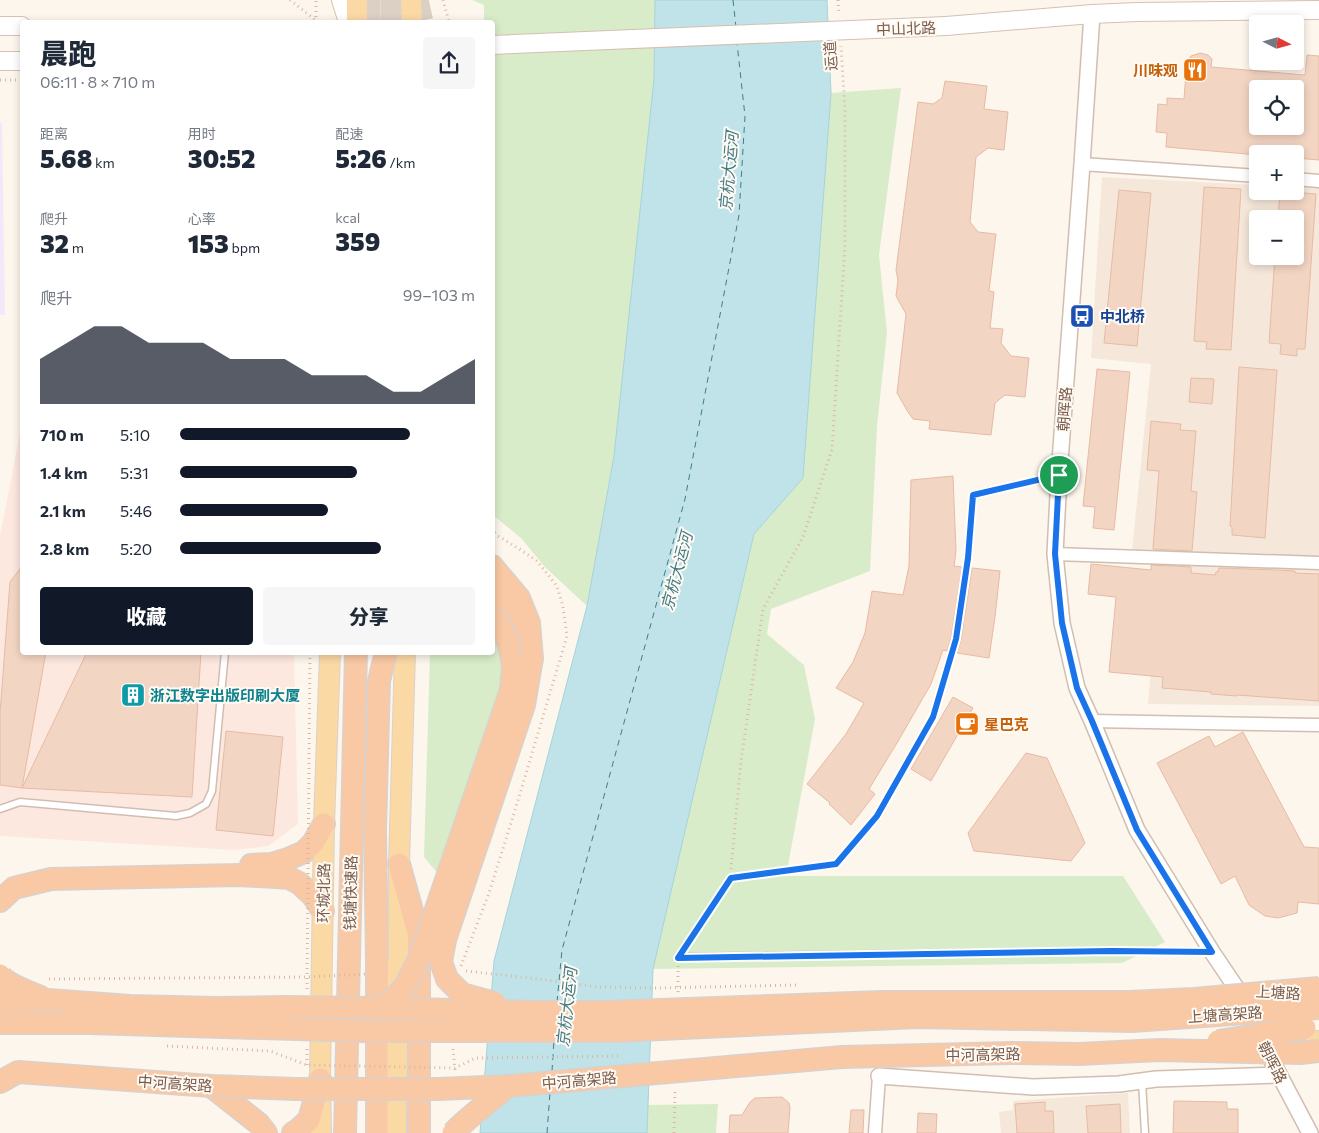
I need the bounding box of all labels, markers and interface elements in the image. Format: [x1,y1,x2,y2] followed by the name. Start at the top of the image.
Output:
[1249,15,1304,70] north arrow
[1249,15,1304,265] map controls
[876,18,936,38] street label: 中山北路
[40,36,96,70] text: 晨跑
[423,37,475,89] button: share
[820,40,840,72] street label: 运道
[1182,57,1208,83] restaurant icon: 川味观
[1133,61,1178,79] place label: 川味观
[40,72,155,91] text: 06:11 · 8 × 710 m
[1249,80,1304,135] button: locate
[40,125,68,142] text: 距离
[188,125,216,142] text: 用时
[335,125,363,142] text: 配速
[715,127,741,212] water label: 京杭大运河
[40,143,92,173] text: 5.68
[188,143,255,173] text: 30:52
[335,143,387,173] text: 5:26
[1249,145,1304,200] button: +
[92,154,115,171] text: km
[387,154,416,171] text: /km
[335,209,360,226] text: kcal
[40,210,68,227] text: 爬升
[188,210,216,227] text: 心率
[1249,210,1304,265] button: −
[335,226,380,256] text: 359
[40,228,69,258] text: 32
[188,228,229,258] text: 153
[69,239,84,256] text: m
[229,239,260,256] text: bpm
[403,285,475,304] text: 99–103 m
[40,288,72,307] text: 爬升
[1069,303,1095,329] bus stop icon: 中北桥
[1100,307,1145,325] place label: 中北桥
[1053,386,1075,432] street label: 朝晖路
[40,425,84,444] text: 710 m
[120,425,150,444] text: 5:10
[1038,454,1080,496] pin
[1045,461,1073,489] icon: arrive
[40,463,87,482] text: 1.4 km
[120,463,149,482] text: 5:31
[40,501,86,520] text: 2.1 km
[120,501,152,520] text: 5:46
[656,527,696,612] water label: 京杭大运河
[40,539,89,558] text: 2.8 km
[120,539,152,558] text: 5:20
[40,587,253,645] button: 收藏
[263,587,475,645] button: 分享
[120,682,146,708] building icon: 浙江数字出版印刷大厦
[150,686,300,704] place label: 浙江数字出版印刷大厦
[954,711,980,737] cafe icon: 星巴克
[984,715,1029,733] place label: 星巴克
[340,855,360,931] street label: 钱塘快速路
[313,863,333,923] street label: 环城北路
[552,963,580,1048] water label: 京杭大运河
[1255,982,1301,1002] street label: 上塘路
[1187,1002,1263,1026] street label: 上塘高架路
[1255,1038,1291,1086] street label: 朝晖路
[945,1044,1021,1064] street label: 中河高架路
[541,1068,617,1092] street label: 中河高架路
[137,1071,213,1095] street label: 中河高架路

